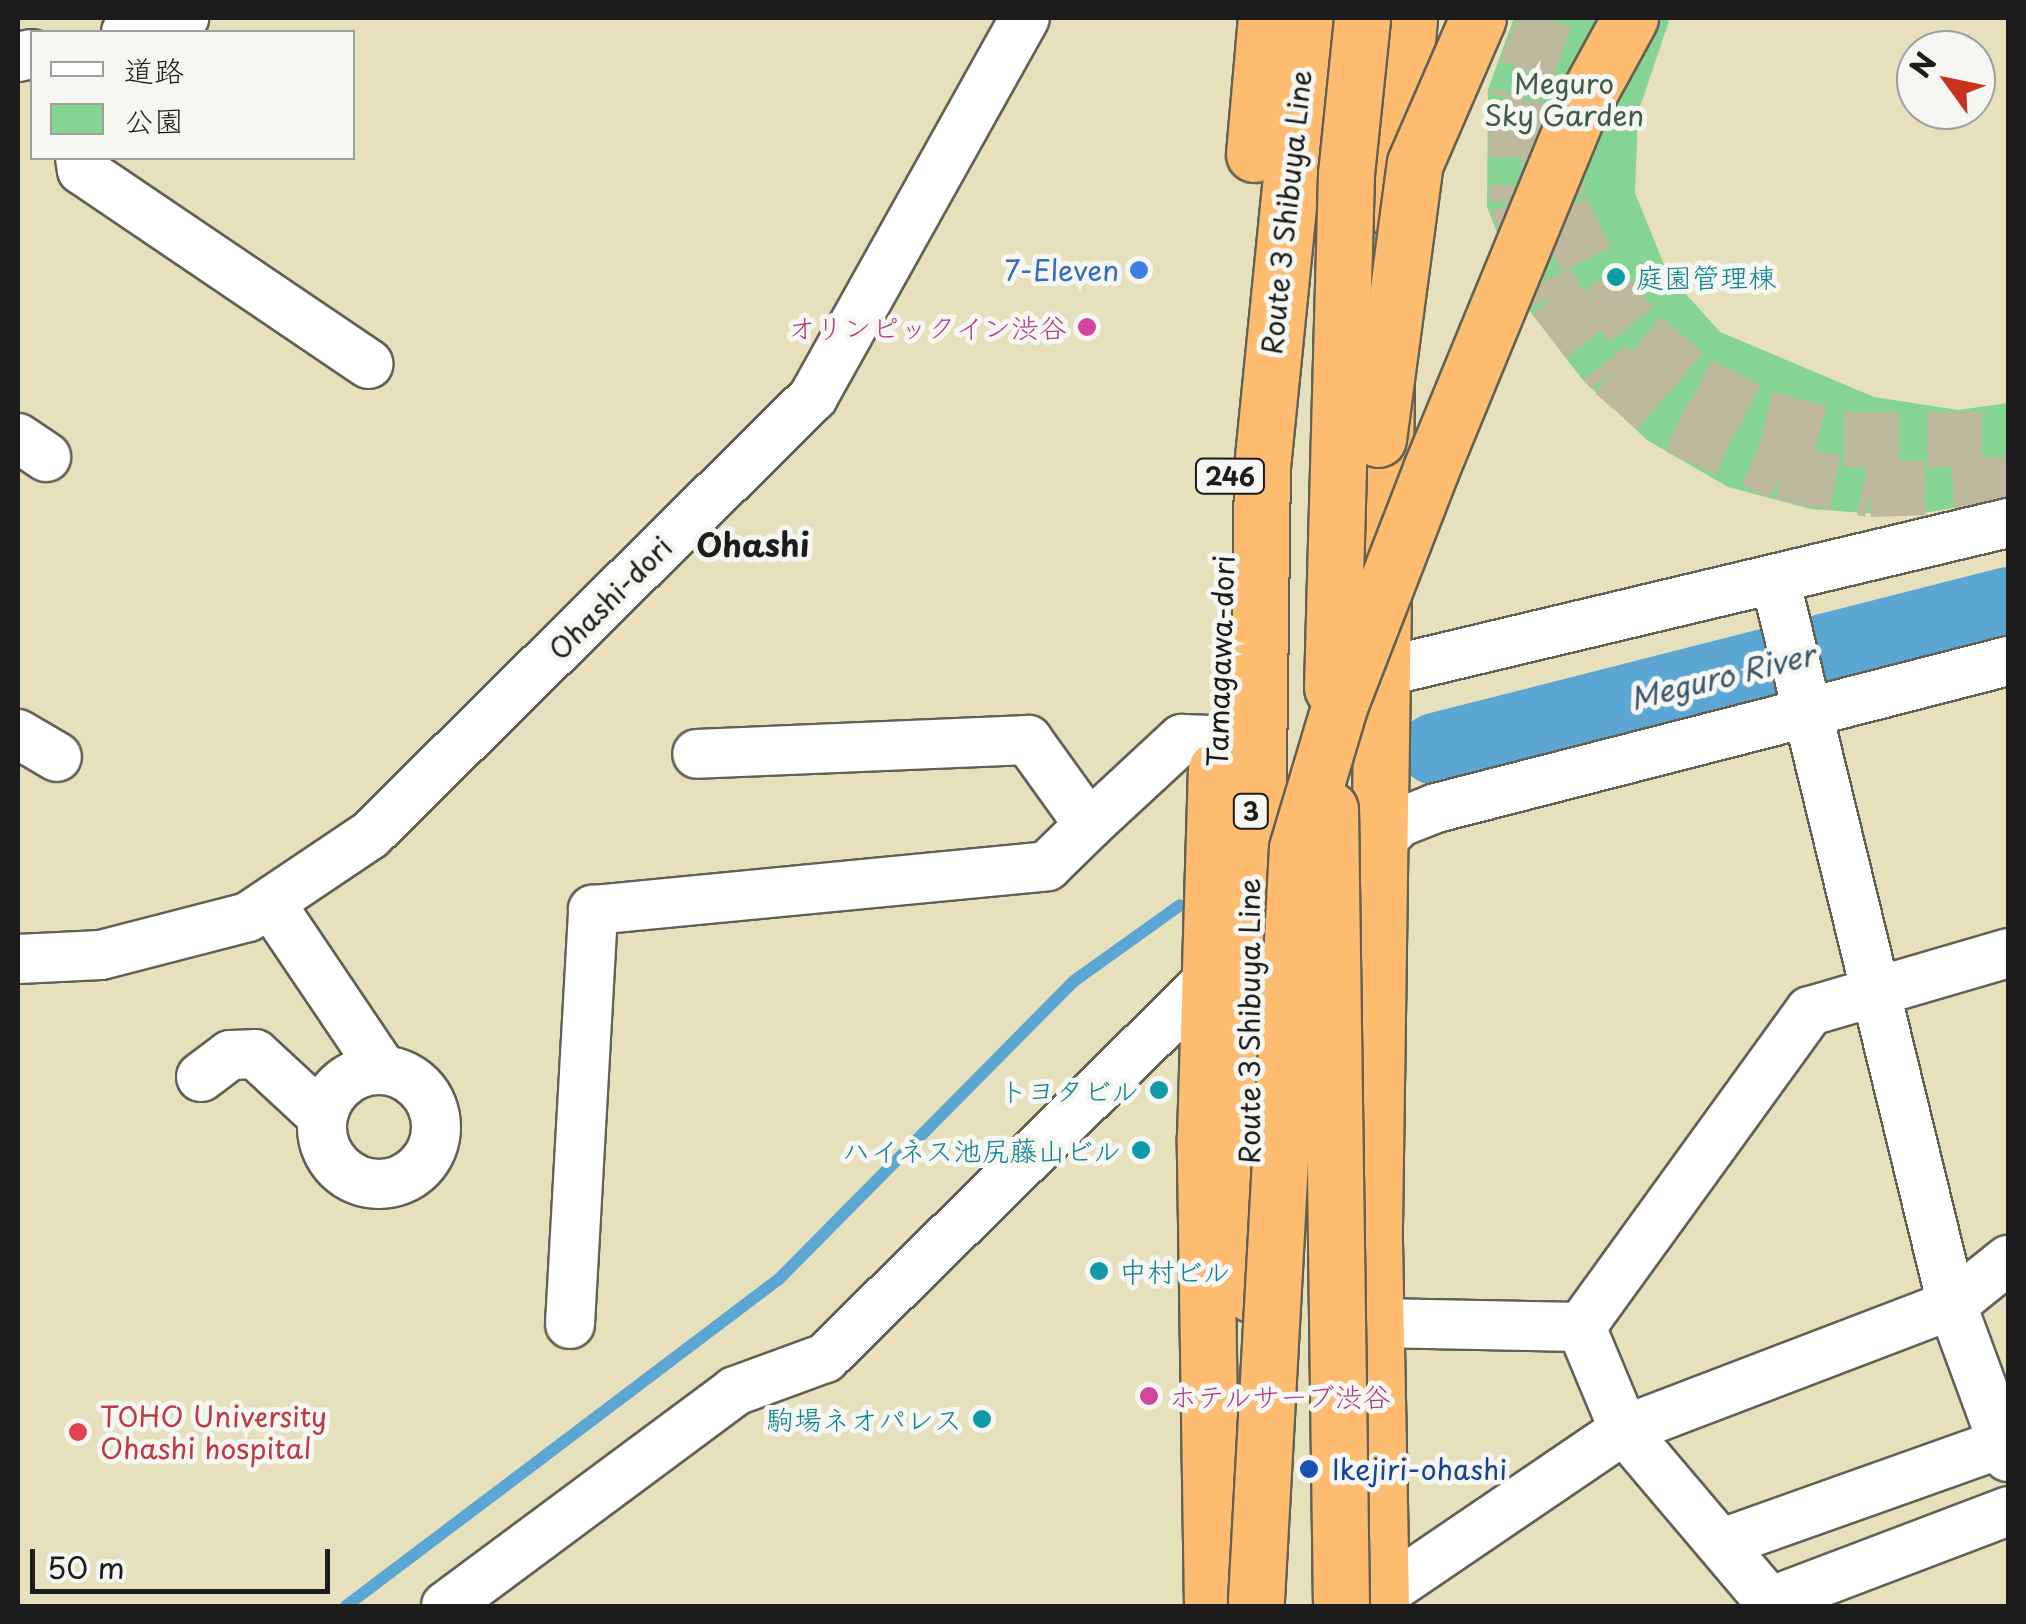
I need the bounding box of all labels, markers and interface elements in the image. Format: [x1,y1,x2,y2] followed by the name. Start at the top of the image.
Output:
[30,30,355,160] legend
[1896,30,1996,130] north arrow
[1898,43,1946,85] text: N
[124,47,184,92] text: 道路
[1484,66,1644,132] park label: Meguro Sky Garden
[1254,67,1318,357] street label: Route 3 Shibuya Line
[124,97,184,142] text: 公園
[1005,253,1119,287] place label: 7-Eleven
[1128,259,1150,281] marker: 7-Eleven
[1636,260,1776,294] place label: 庭園管理棟
[1605,266,1627,288] marker: 庭園管理棟
[787,310,1067,344] place label: オリンピックイン渋谷
[1076,316,1098,338] marker: オリンピックイン渋谷
[1192,456,1268,496] road number: 246
[696,525,810,563] district label: Ohashi
[542,530,678,666] street label: Ohashi-dori
[1200,554,1240,768] street label: Tamagawa-dori
[1625,635,1819,717] water label: Meguro River
[1231,791,1271,831] road number: 3
[1232,877,1266,1165] street label: Route 3 Shibuya Line
[999,1073,1139,1107] place label: トヨタビル
[1148,1079,1170,1101] marker: トヨタビル
[841,1133,1121,1167] place label: ハイネス池尻藤山ビル
[1130,1139,1152,1161] marker: ハイネス池尻藤山ビル
[1119,1254,1231,1288] place label: 中村ビル
[1088,1260,1110,1282] marker: 中村ビル
[1169,1379,1393,1413] place label: ホテルサーブ渋谷
[1138,1385,1160,1407] marker: ホテルサーブ渋谷
[100,1399,327,1465] place label: TOHO University Ohashi hospital
[766,1402,962,1436] place label: 駒場ネオパレス
[971,1408,993,1430] marker: 駒場ネオパレス
[65,1419,91,1445] marker: TOHO University Ohashi hospital
[1332,1452,1507,1486] place label: Ikejiri-ohashi
[1296,1456,1322,1482] marker: Ikejiri-ohashi
[35,1529,335,1591] scale bar
[47,1544,125,1589] text: 50 m

